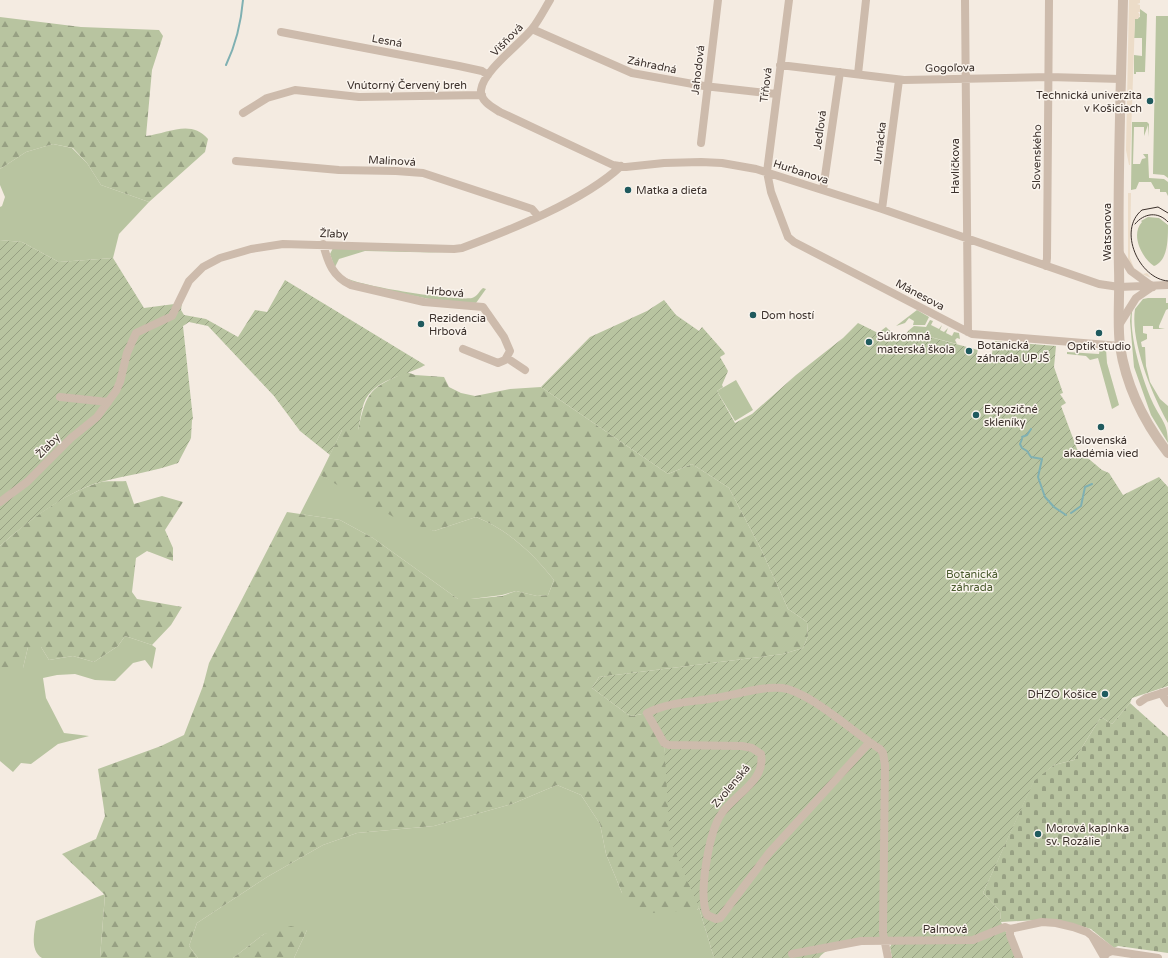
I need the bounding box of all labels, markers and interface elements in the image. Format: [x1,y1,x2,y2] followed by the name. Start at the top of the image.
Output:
[488,21,526,59] street label: Višňová
[371,32,403,50] street label: Lesná
[688,44,708,96] street label: Jahodová
[626,53,678,77] street label: Záhradná
[925,61,975,75] street label: Gogoľova
[757,67,775,103] street label: Tŕňová
[347,78,467,92] street label: Vnútorný Červený breh
[1036,89,1142,115] place label: Technická univerzita v Košiciach
[1145,96,1155,106] marker: Technická univerzita v Košiciach
[811,109,829,151] street label: Jedľová
[871,121,889,165] street label: Junácka
[1030,124,1044,190] street label: Slovenského
[949,138,962,194] street label: Havlíčkova
[368,153,416,169] street label: Malinová
[772,157,830,187] street label: Hurbanova
[636,184,707,197] place label: Matka a dieťa
[623,185,633,195] marker: Matka a dieťa
[1101,203,1114,261] street label: Watsonova
[319,227,349,241] street label: Žľaby
[893,277,947,313] street label: Mánesova
[426,284,464,300] street label: Hrbová
[761,309,815,322] place label: Dom hostí
[748,310,758,320] marker: Dom hostí
[429,312,486,338] place label: Rezidencia Hrbová
[416,319,426,329] marker: Rezidencia Hrbová
[1094,328,1104,338] marker: Optik studio
[877,330,955,356] place label: Súkromná materská škola
[864,337,874,347] marker: Súkromná materská škola
[977,339,1050,365] place label: Botanická záhrada UPJŠ
[1067,340,1131,353] place label: Optik studio
[964,346,974,356] marker: Botanická záhrada UPJŠ
[984,403,1038,429] place label: Expozičné skleníky
[971,410,981,420] marker: Expozičné skleníky
[1096,422,1106,432] marker: Slovenská akadémia vied
[33,431,63,461] street label: Žľaby
[1063,434,1139,460] place label: Slovenská akadémia vied
[946,568,998,594] park label: Botanická záhrada
[1028,688,1097,701] place label: DHZO Košice
[1100,689,1110,699] marker: DHZO Košice
[709,762,753,810] street label: Zvolenská
[1046,822,1129,848] place label: Morová kaplnka sv. Rozálie
[1033,829,1043,839] marker: Morová kaplnka sv. Rozálie
[923,923,967,936] street label: Palmová

